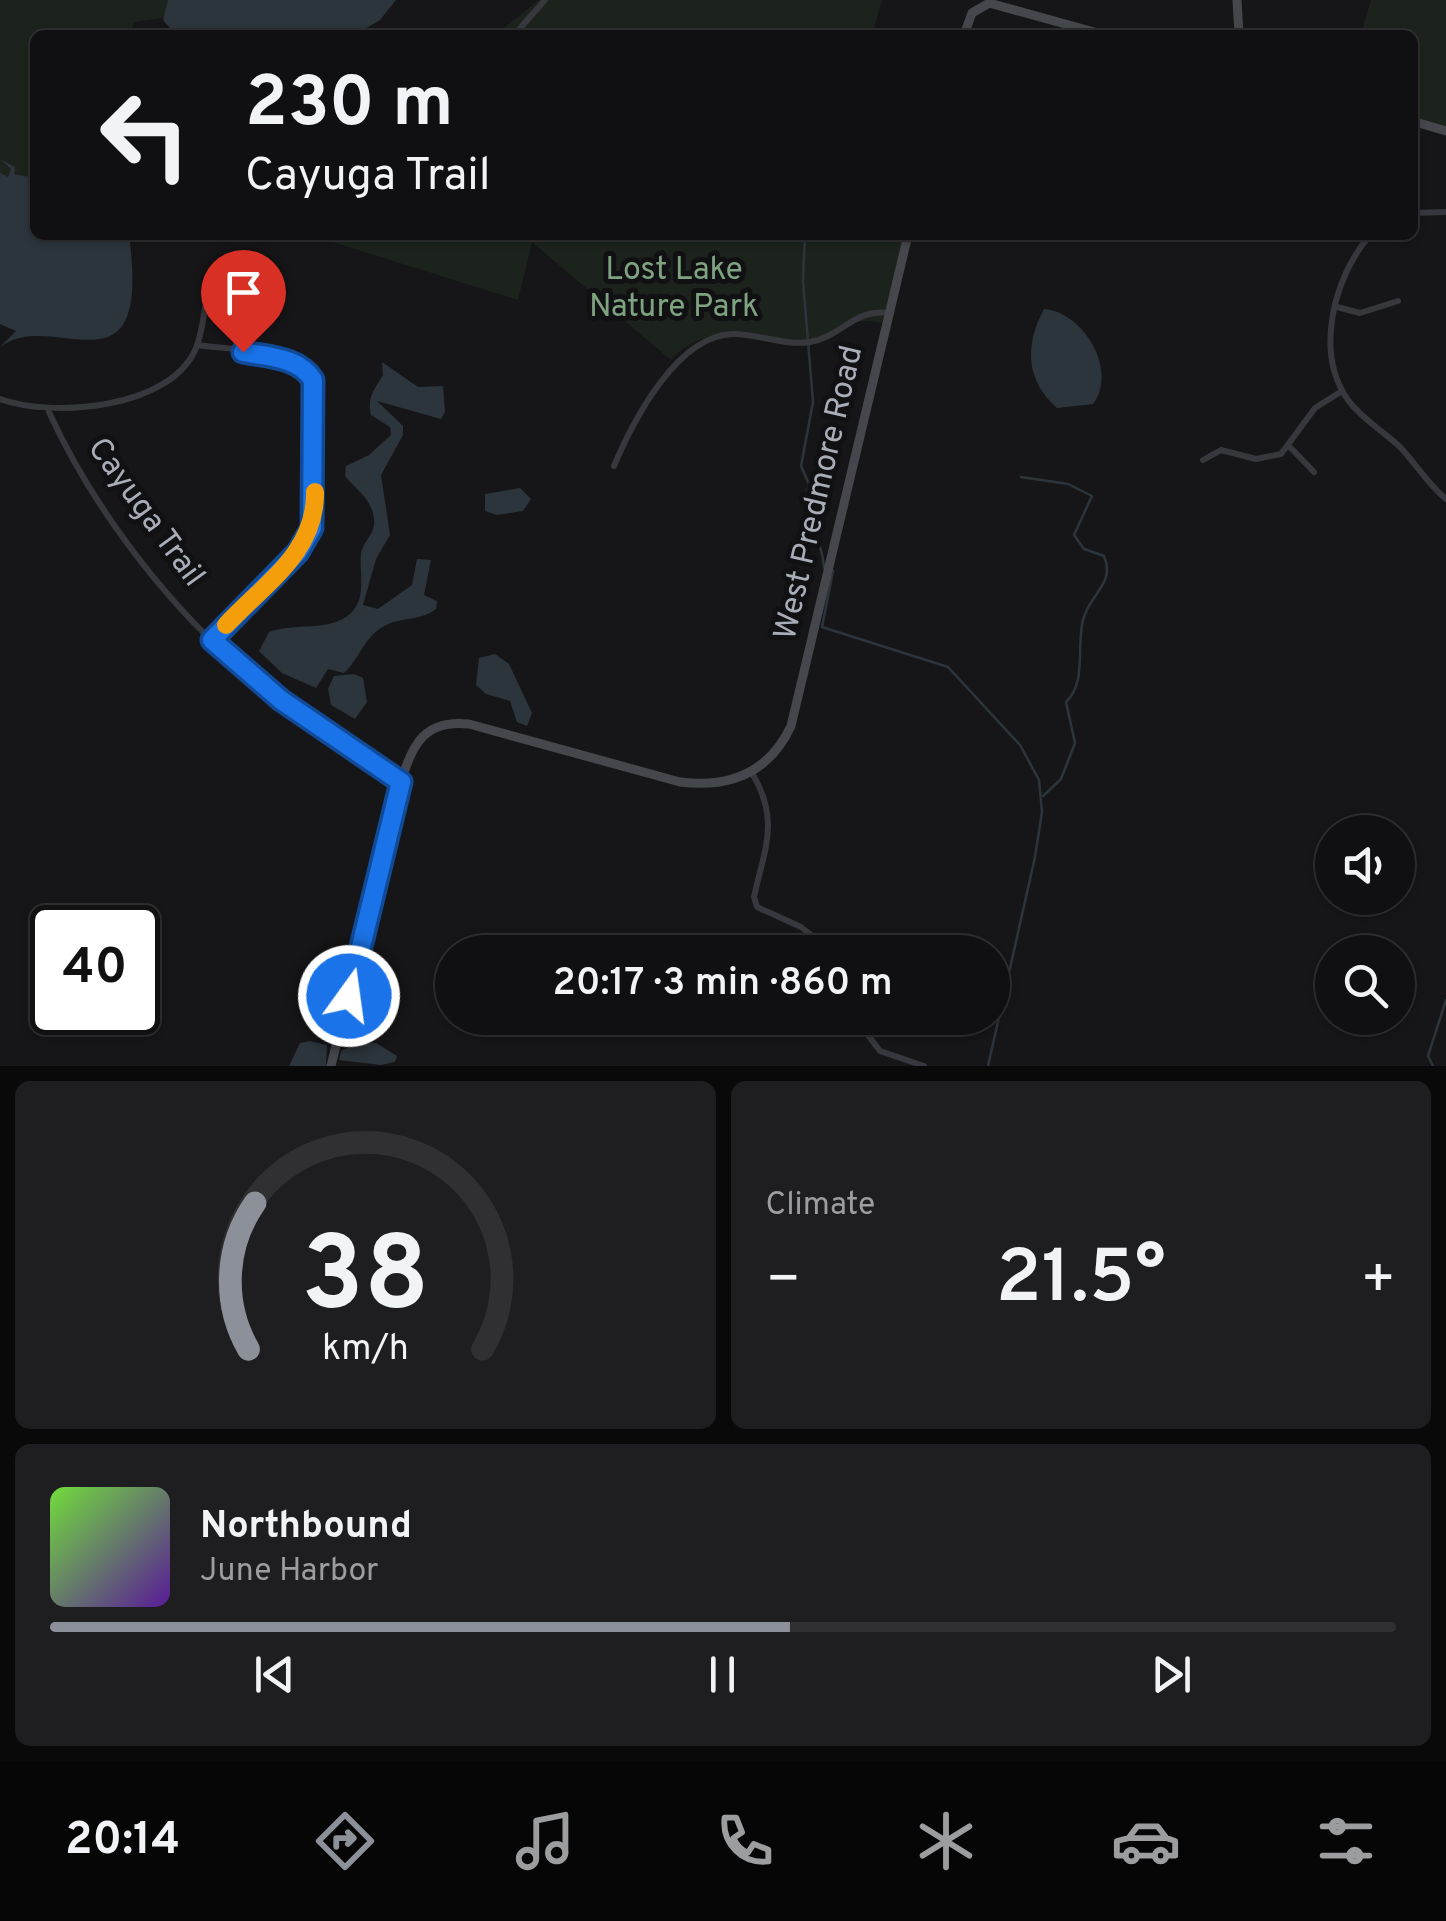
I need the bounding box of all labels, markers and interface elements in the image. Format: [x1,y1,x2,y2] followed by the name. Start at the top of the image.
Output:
[245,62,454,151] text: 230 m
[80,70,210,200] icon: left
[245,149,491,206] text: Cayuga Trail
[201,250,286,353] pin
[589,251,759,328] park label: Lost Lake Nature Park
[216,265,271,320] icon: arrive
[767,342,873,644] street label: West Predmore Road
[78,431,212,595] street label: Cayuga Trail
[1315,815,1415,1035] map controls
[1315,815,1415,915] button: sound
[30,905,160,1035] speed limit sign: 40
[1315,935,1415,1035] button: search
[297,944,401,1048] position arrow
[552,960,893,1009] text: 20:17 · 3 min · 860 m
[766,1186,875,1226] text: Climate
[301,1215,429,1347] text: 38
[996,1234,1166,1329] text: 21.5°
[766,1247,801,1317] text: −
[1361,1247,1396,1317] text: +
[322,1327,409,1373] text: km/h
[200,1503,412,1552] text: Northbound
[200,1552,379,1592] text: June Harbor
[247,1647,302,1702] icon: previous
[695,1647,750,1702] icon: pause
[1144,1647,1199,1702] icon: next
[310,1806,380,1876] icon: directions
[510,1806,580,1876] icon: music
[710,1806,780,1876] icon: phone
[911,1806,981,1876] icon: climate
[1111,1806,1181,1876] icon: car
[1311,1806,1381,1876] icon: filters
[65,1813,180,1870] text: 20:14

